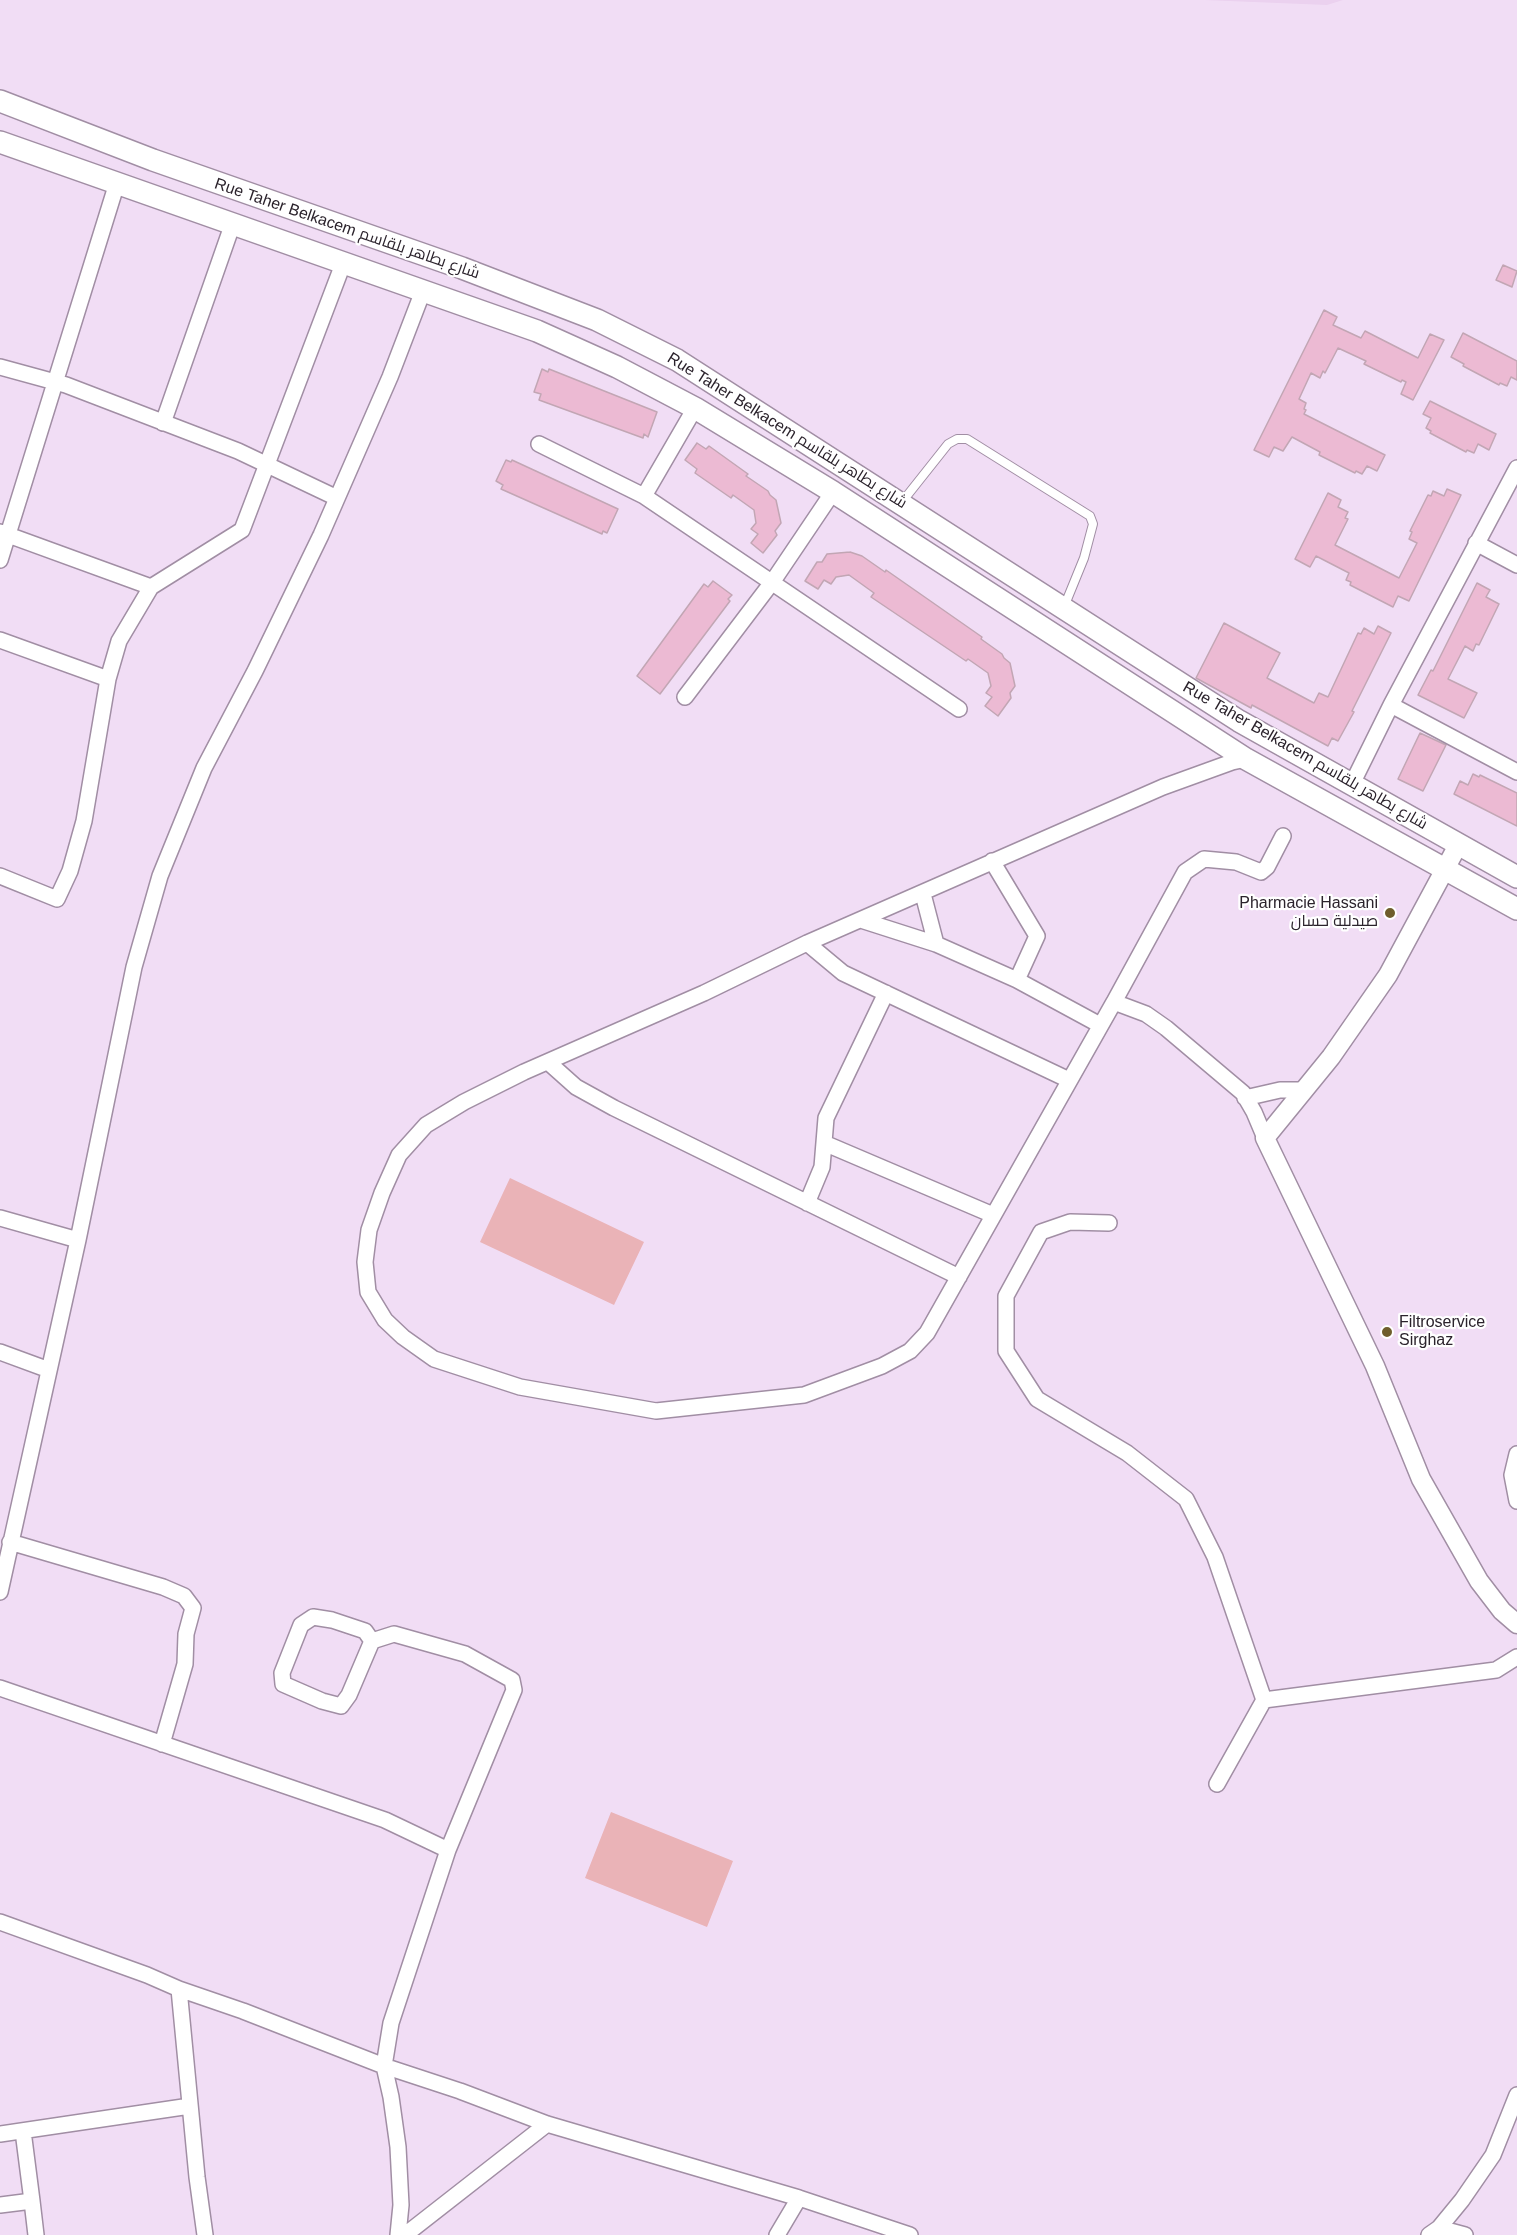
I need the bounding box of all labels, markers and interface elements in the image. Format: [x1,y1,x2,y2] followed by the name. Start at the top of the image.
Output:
[212,174,482,284] street label: Rue Taher Belkacem شارع بطاهر بلقاسم
[664,349,910,513] street label: Rue Taher Belkacem شارع بطاهر بلقاسم
[1179,678,1431,834] street label: Rue Taher Belkacem شارع بطاهر بلقاسم
[1239,894,1378,932] place label: Pharmacie Hassani صيدلية حسان
[1383,906,1397,920] marker: Pharmacie Hassani صيدلية حسان
[1399,1313,1485,1351] place label: Filtroservice Sirghaz
[1380,1325,1394,1339] marker: Filtroservice Sirghaz

